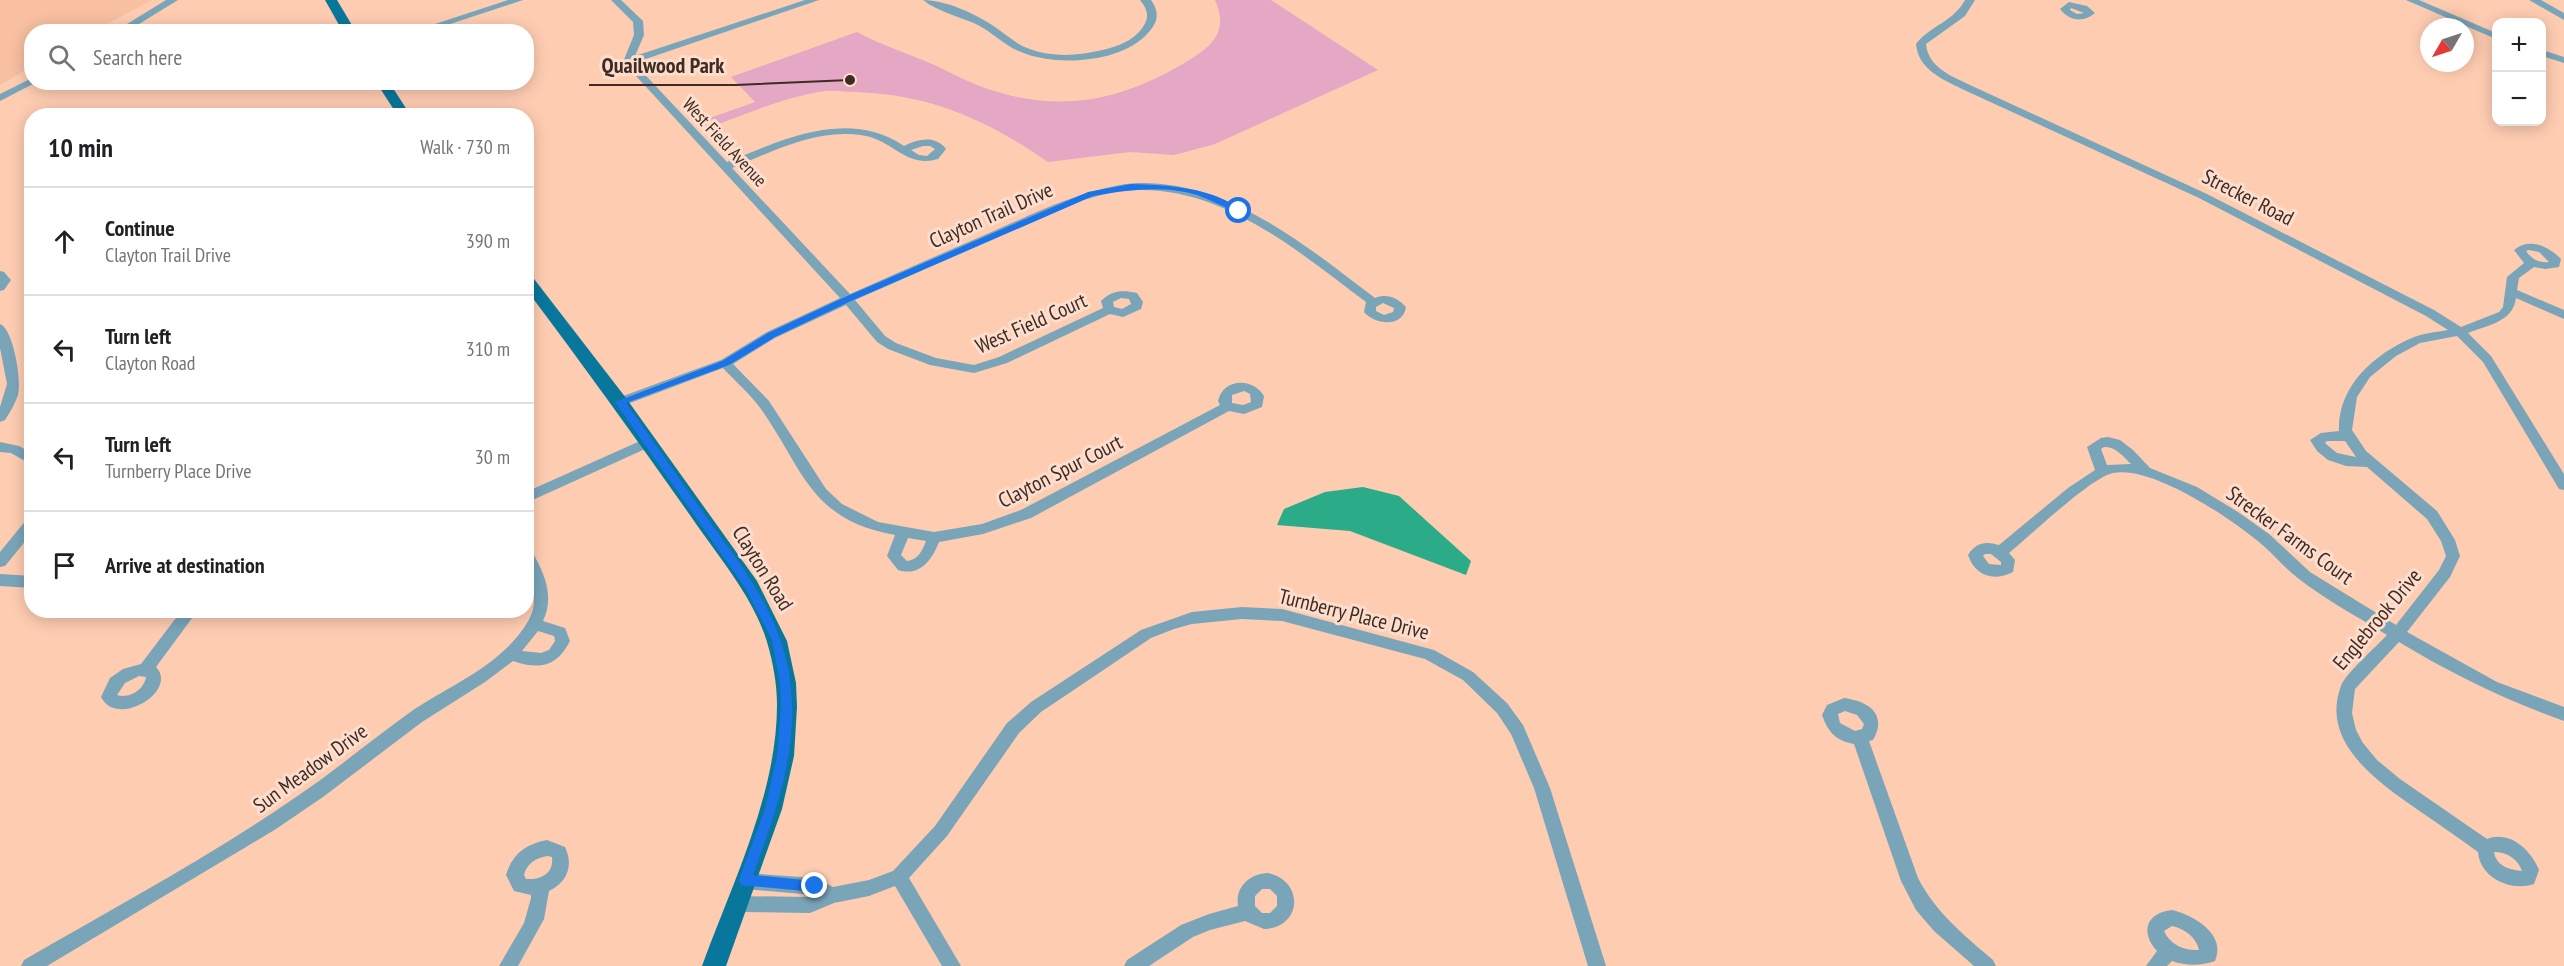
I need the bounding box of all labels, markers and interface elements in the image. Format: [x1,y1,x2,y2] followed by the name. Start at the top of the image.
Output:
[2420,18,2474,72] north arrow
[2492,18,2546,126] map controls
[2492,18,2546,72] button: +
[24,24,534,90] search box
[45,41,78,74] icon: search
[93,43,182,71] text: Search here
[589,45,736,85] callout: Quailwood Park
[602,51,725,79] text: Quailwood Park
[2492,72,2546,126] button: −
[678,93,772,191] street label: West Field Avenue
[48,131,113,164] text: 10 min
[420,134,510,160] text: Walk · 730 m
[2198,162,2298,232] street label: Strecker Road
[925,176,1057,254] street label: Clayton Trail Drive
[1225,197,1251,223] route start
[105,214,175,242] text: Continue
[48,225,81,258] icon: ahead
[466,228,510,254] text: 390 m
[105,242,231,268] text: Clayton Trail Drive
[971,286,1091,360] street label: West Field Court
[105,322,171,350] text: Turn left
[48,333,81,366] icon: left
[466,336,510,362] text: 310 m
[105,350,195,376] text: Clayton Road
[993,428,1127,514] street label: Clayton Spur Court
[105,430,171,458] text: Turn left
[48,441,81,474] icon: left
[475,444,510,470] text: 30 m
[105,458,252,484] text: Turnberry Place Drive
[2221,480,2359,590] street label: Strecker Farms Court
[726,521,800,615] street label: Clayton Road
[48,549,81,582] icon: arrive
[105,551,265,579] text: Arrive at destination
[2327,563,2427,675] street label: Englebrook Drive
[1276,582,1432,646] street label: Turnberry Place Drive
[248,717,372,819] street label: Sun Meadow Drive
[801,872,827,898] route end

